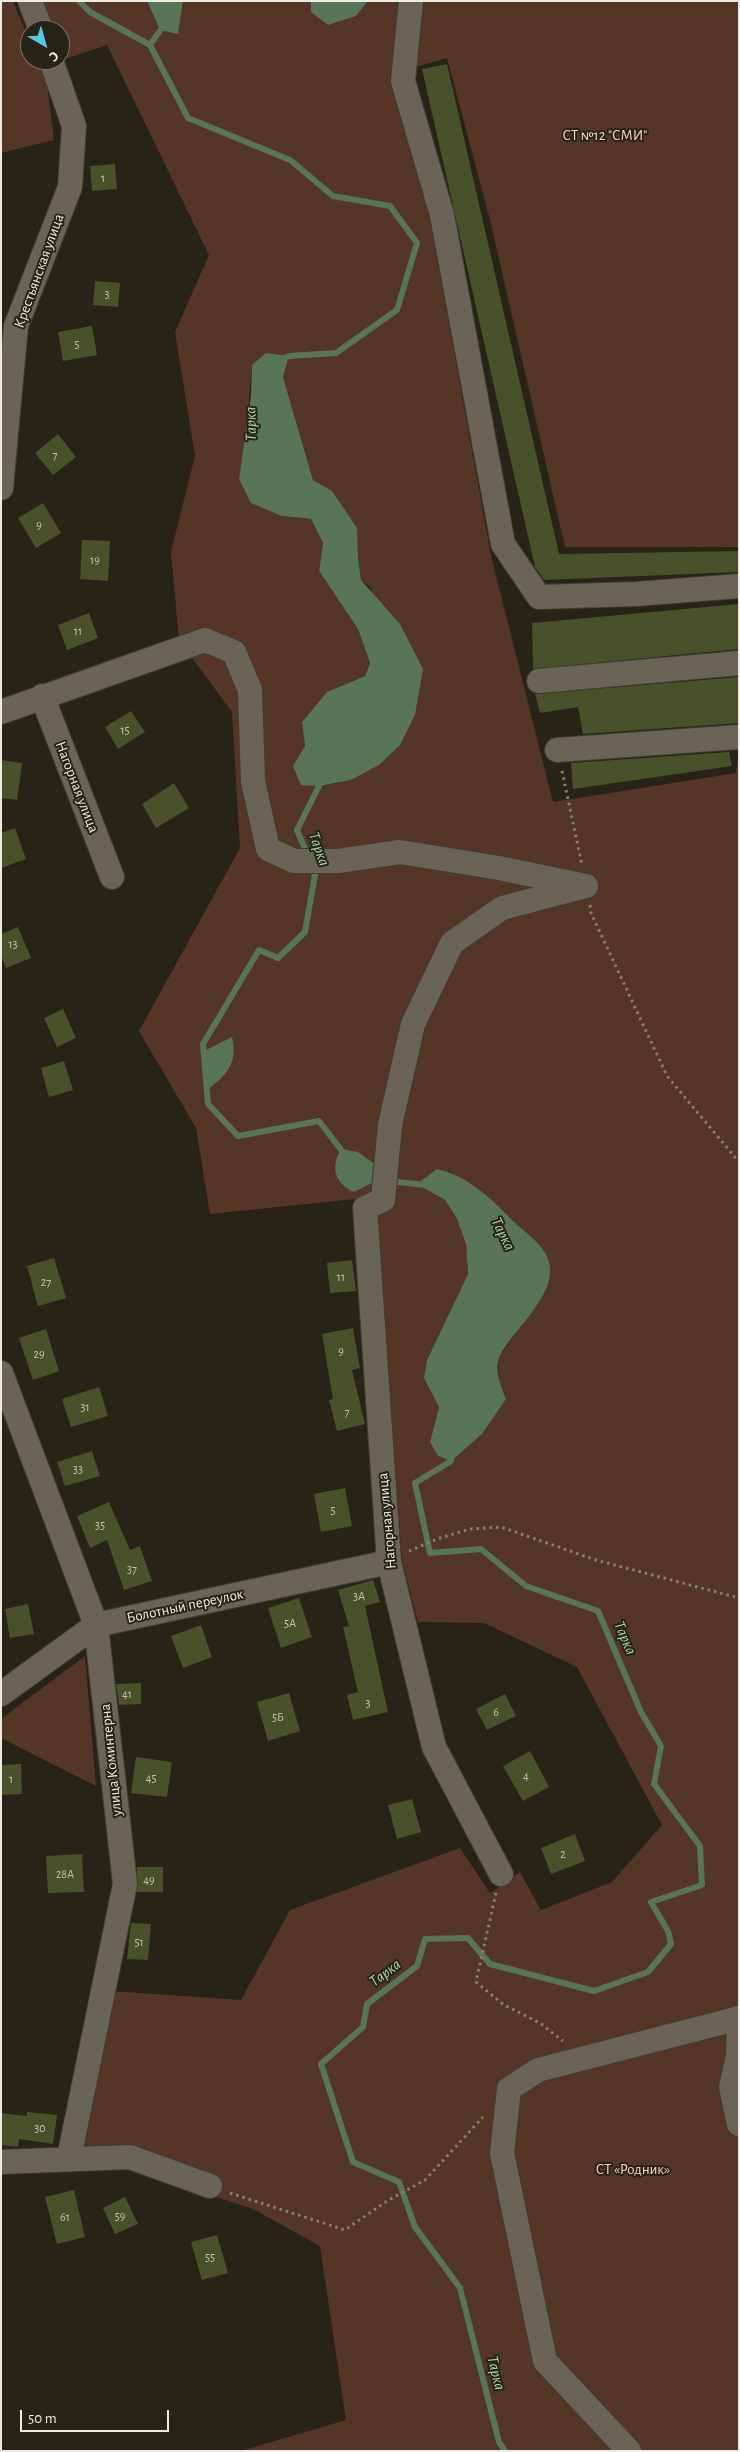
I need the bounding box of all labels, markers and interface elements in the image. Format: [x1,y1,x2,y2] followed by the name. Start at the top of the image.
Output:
[20,20,70,70] north arrow
[46,48,61,64] text: С
[562,126,648,144] park label: СТ №12 "СМИ"
[101,171,105,185] house number: 1
[10,212,68,330] street label: Крестьянская улица
[105,287,109,301] house number: 3
[74,337,80,351] house number: 5
[241,406,261,442] water label: Тарка
[52,448,58,462] house number: 7
[36,518,42,532] house number: 9
[90,553,100,567] house number: 19
[74,624,82,638] house number: 11
[120,723,130,737] house number: 15
[51,739,103,835] street label: Нагорная улица
[304,829,334,869] water label: Тарка
[8,937,18,951] house number: 13
[487,1214,519,1254] water label: Тарка
[337,1270,345,1284] house number: 11
[41,1275,51,1289] house number: 27
[338,1344,344,1358] house number: 9
[33,1347,45,1361] house number: 29
[80,1400,90,1414] house number: 31
[344,1405,350,1419] house number: 7
[73,1462,83,1476] house number: 33
[374,1472,400,1570] street label: Нагорная улица
[330,1503,336,1517] house number: 5
[95,1518,105,1532] house number: 35
[127,1562,137,1576] house number: 37
[125,1585,245,1627] street label: Болотный переулок
[353,1589,365,1603] house number: 3А
[284,1616,296,1630] house number: 5А
[609,1618,641,1658] water label: Тарка
[122,1687,132,1701] house number: 41
[366,1696,370,1710] house number: 3
[96,1703,126,1817] street label: улица Коминтерна
[493,1705,499,1719] house number: 6
[272,1710,284,1724] house number: 5Б
[523,1769,529,1783] house number: 4
[146,1771,156,1785] house number: 45
[9,1772,13,1786] house number: 1
[560,1847,566,1861] house number: 2
[56,1867,74,1881] house number: 28А
[143,1873,155,1887] house number: 49
[134,1935,144,1949] house number: 51
[365,1955,405,1991] water label: Тарка
[34,2121,46,2135] house number: 30
[596,2160,670,2178] park label: СТ «Родник»
[115,2209,125,2223] house number: 59
[60,2210,70,2224] house number: 61
[205,2250,215,2264] house number: 55
[482,2354,510,2392] water label: Тарка
[22,2400,171,2432] scale bar
[28,2411,57,2426] text: 50 m

